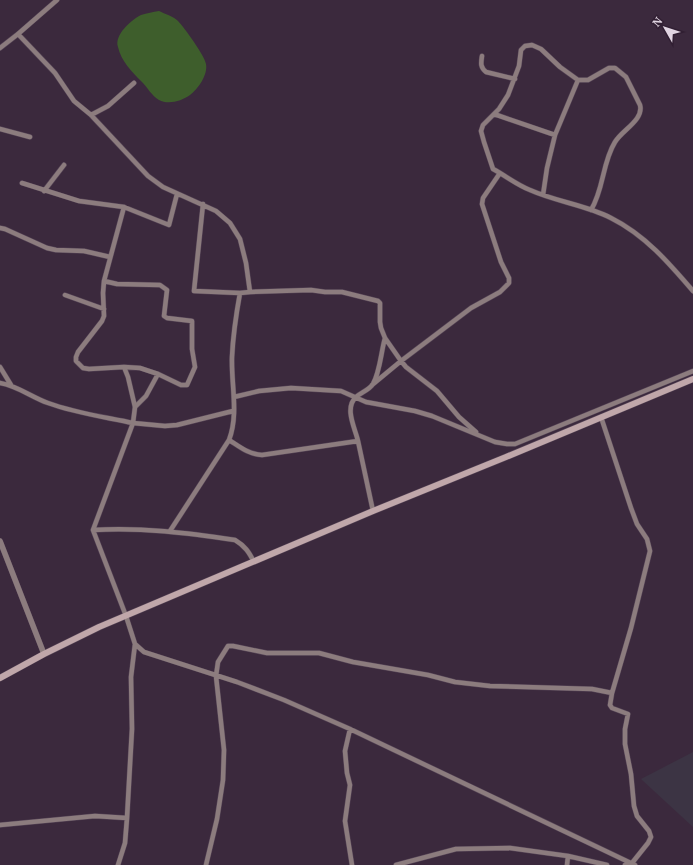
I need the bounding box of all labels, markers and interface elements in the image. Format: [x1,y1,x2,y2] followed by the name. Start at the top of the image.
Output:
[645,8,685,48] north arrow
[649,14,666,29] text: N

